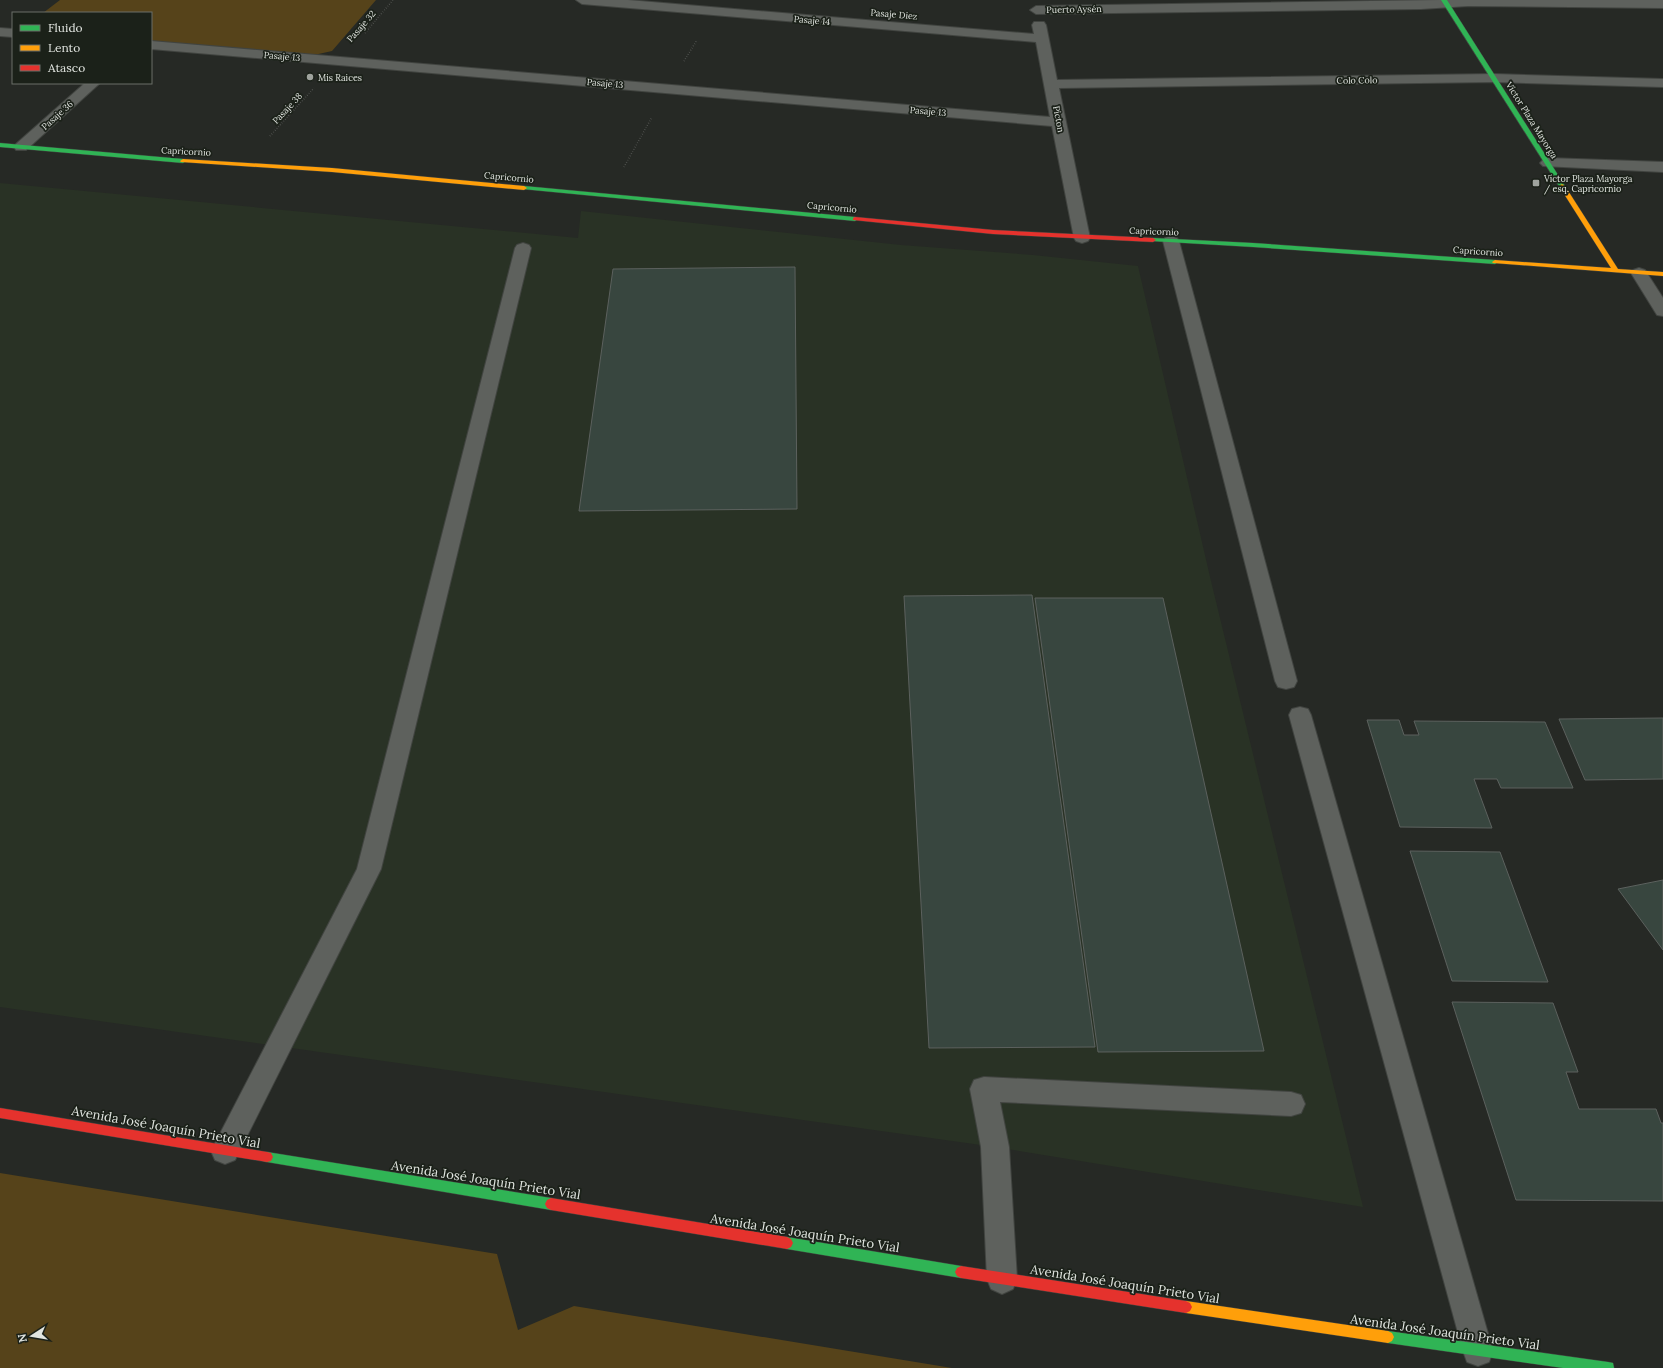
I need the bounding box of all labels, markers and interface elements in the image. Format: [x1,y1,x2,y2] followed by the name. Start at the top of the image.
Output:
[1046,3,1102,15] street label: Puerto Aysén
[870,6,918,22] street label: Pasaje Diez
[344,8,378,44] street label: Pasaje 32
[12,12,152,84] legend
[793,13,831,27] street label: Pasaje 14
[48,20,83,35] text: Fluido
[48,40,80,55] text: Lento
[263,49,301,63] street label: Pasaje 13
[47,60,85,75] text: Atasco
[305,72,315,82] marker: Mis Raices
[318,72,362,83] place label: Mis Raices
[1336,74,1378,86] street label: Colo Colo
[586,76,624,90] street label: Pasaje 13
[1503,79,1560,161] street label: Víctor Plaza Mayorga
[270,90,304,126] street label: Pasaje 38
[39,98,75,132] street label: Pasaje 36
[909,104,947,118] street label: Pasaje 13
[1051,105,1067,134] street label: Picton
[161,144,211,158] street label: Capricornio
[484,169,534,185] street label: Capricornio
[1543,173,1633,195] place label: Víctor Plaza Mayorga / esq. Capricornio
[1531,178,1541,188] marker: Víctor Plaza Mayorga / esq. Capricornio
[807,199,857,215] street label: Capricornio
[1129,225,1179,237] street label: Capricornio
[1453,244,1503,258] street label: Capricornio
[69,1102,262,1152] street label: Avenida José Joaquín Prieto Vial
[389,1156,582,1203] street label: Avenida José Joaquín Prieto Vial
[708,1209,901,1256] street label: Avenida José Joaquín Prieto Vial
[1028,1260,1221,1307] street label: Avenida José Joaquín Prieto Vial
[1348,1310,1541,1354] street label: Avenida José Joaquín Prieto Vial
[12,1316,52,1356] north arrow
[14,1332,30,1344] text: N

